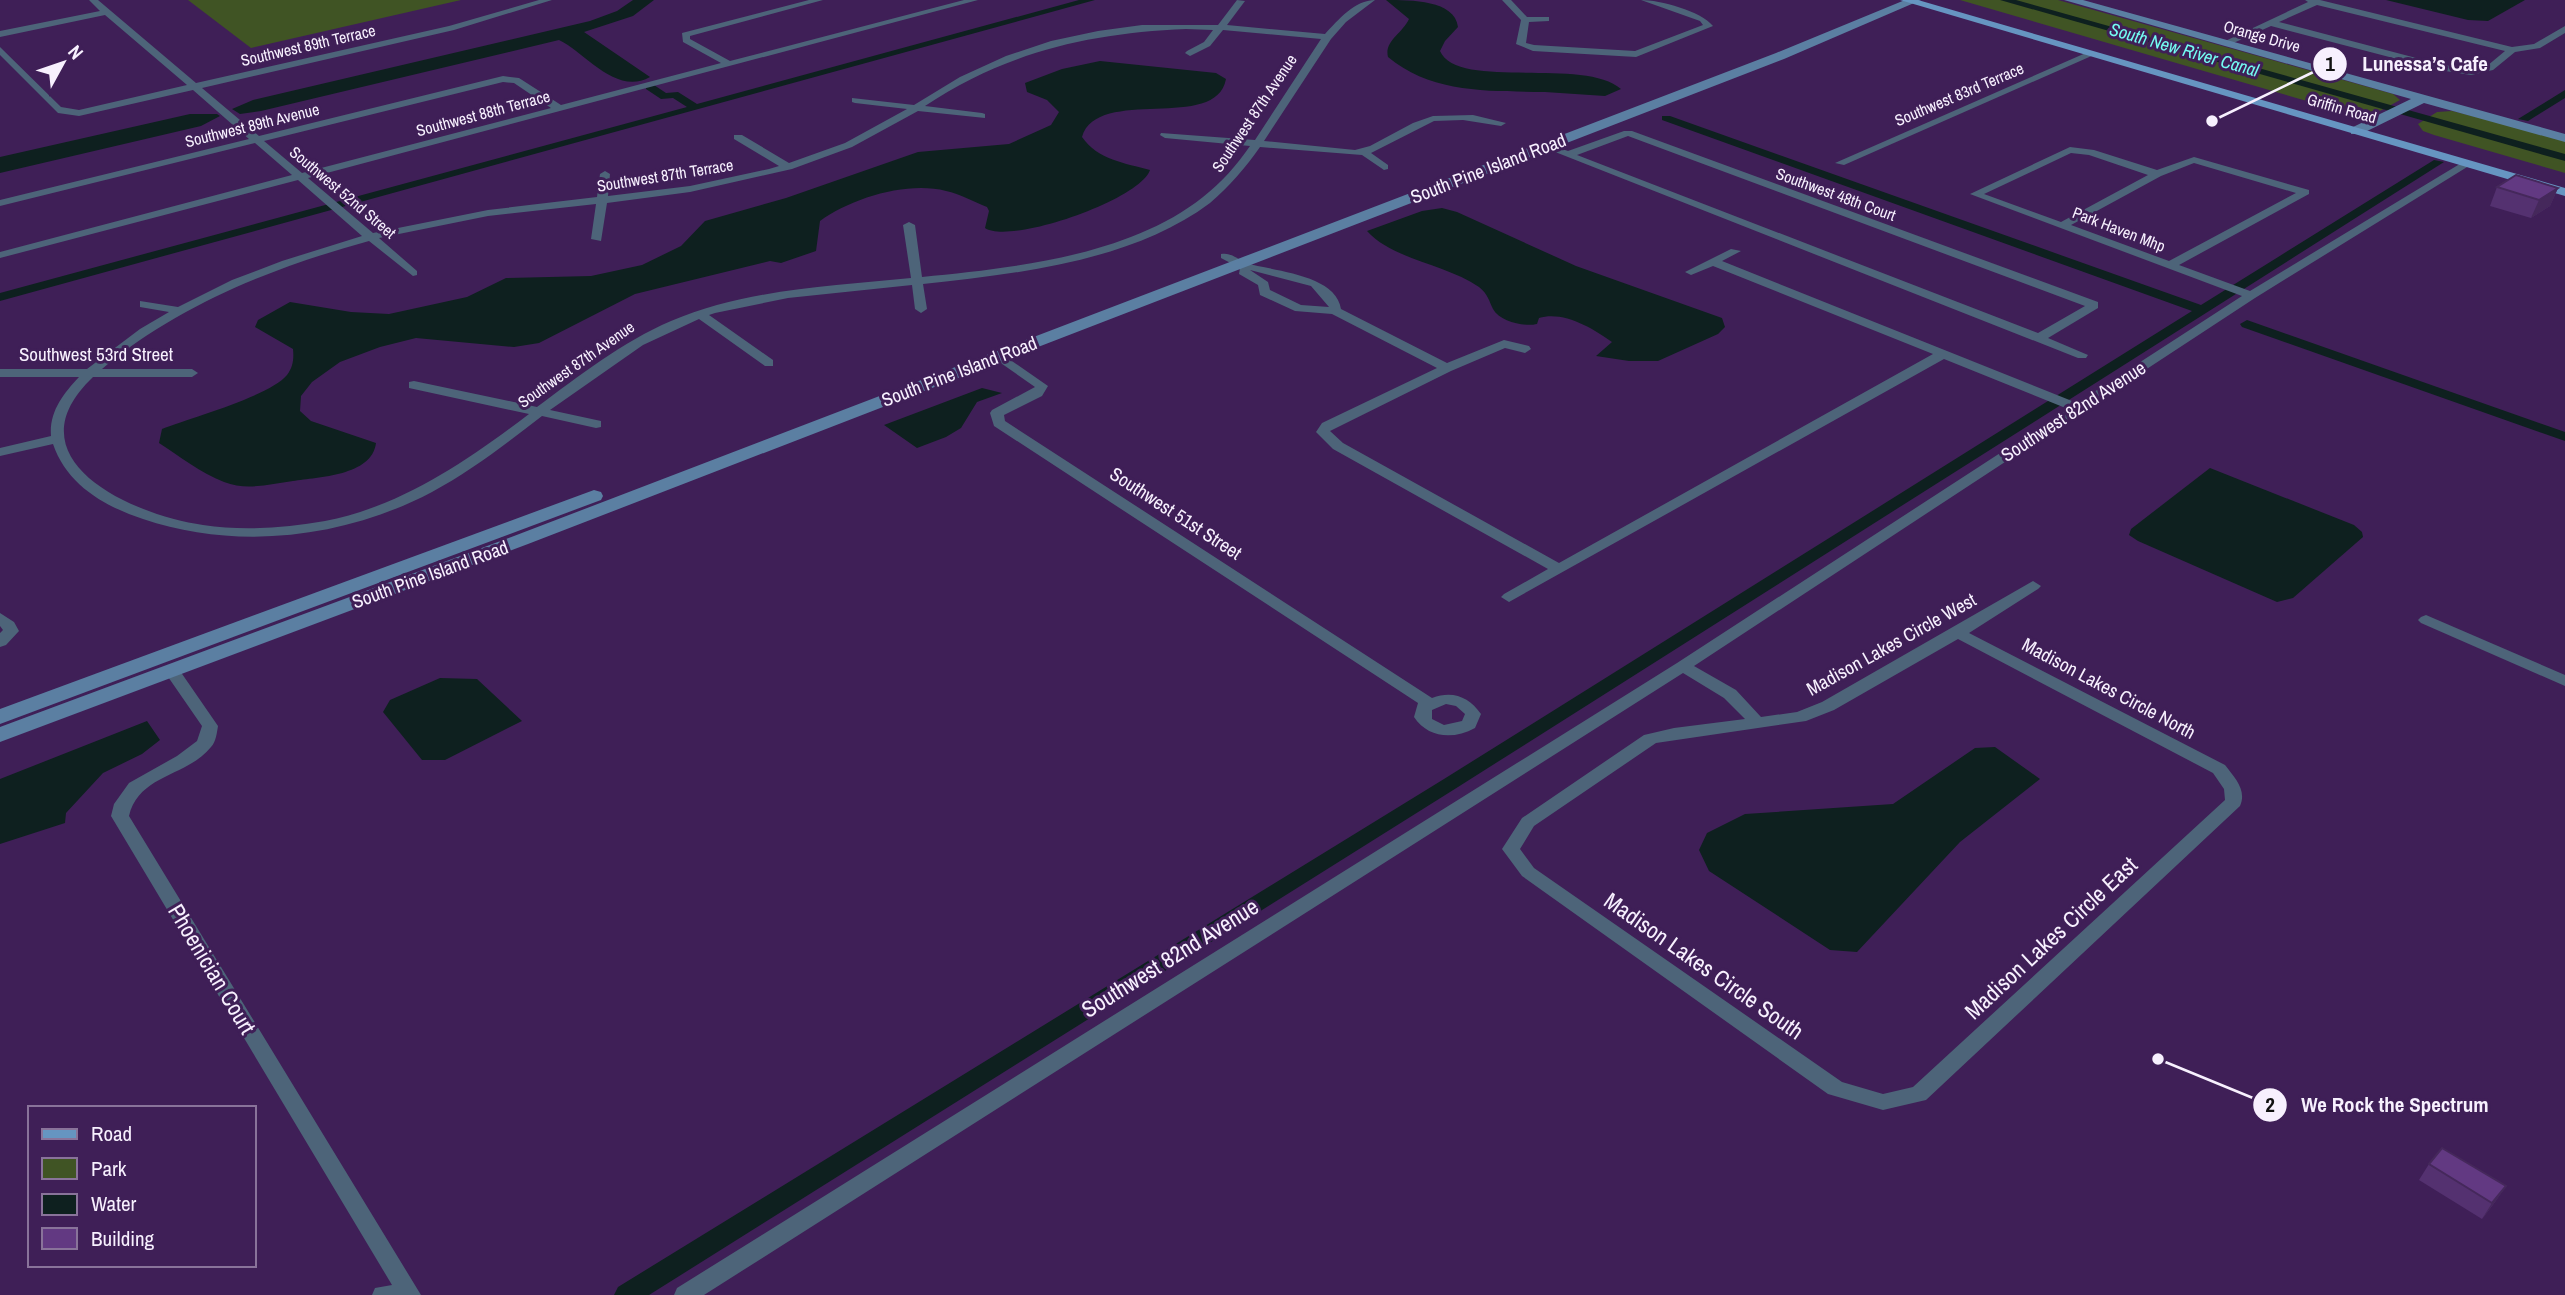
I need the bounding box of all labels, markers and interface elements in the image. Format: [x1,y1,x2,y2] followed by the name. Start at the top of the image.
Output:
[2221,15,2303,57] street label: Orange Drive
[2107,16,2262,83] water label: South New River Canal
[238,19,378,71] street label: Southwest 89th Terrace
[28,28,98,98] north arrow
[62,39,90,65] text: N
[2313,43,2502,85] callout: Lunessa’s Cafe
[2325,49,2335,78] text: 1
[2362,49,2488,78] text: Lunessa’s Cafe
[1206,50,1302,176] street label: Southwest 87th Avenue
[1891,57,2027,131] street label: Southwest 83rd Terrace
[414,85,552,141] street label: Southwest 88th Terrace
[2305,88,2379,128] street label: Griffin Road
[183,98,321,152] street label: Southwest 89th Avenue
[1407,126,1569,210] street label: South Pine Island Road
[285,141,401,243] street label: Southwest 52nd Street
[595,153,735,197] street label: Southwest 87th Terrace
[1773,162,1899,226] street label: Southwest 48th Court
[2069,201,2169,257] street label: Park Haven Mhp
[513,316,639,412] street label: Southwest 87th Avenue
[878,329,1040,413] street label: South Pine Island Road
[19,341,174,367] street label: Southwest 53rd Street
[1996,354,2150,468] street label: Southwest 82nd Avenue
[1105,461,1248,566] street label: Southwest 51st Street
[348,534,512,614] street label: South Pine Island Road
[1802,586,1981,701] street label: Madison Lakes Circle West
[2018,631,2200,745] street label: Madison Lakes Circle North
[1958,849,2144,1026] street label: Madison Lakes Circle East
[1598,885,1810,1046] street label: Madison Lakes Circle South
[1075,891,1264,1025] street label: Southwest 82nd Avenue
[161,898,264,1040] street label: Phoenician Court
[2252,1084,2502,1126] callout: We Rock the Spectrum
[2265,1090,2275,1119] text: 2
[2301,1090,2489,1119] text: We Rock the Spectrum
[28,1106,256,1267] legend
[91,1119,132,1148] text: Road
[91,1154,127,1183] text: Park
[91,1189,137,1218] text: Water
[91,1224,155,1253] text: Building

